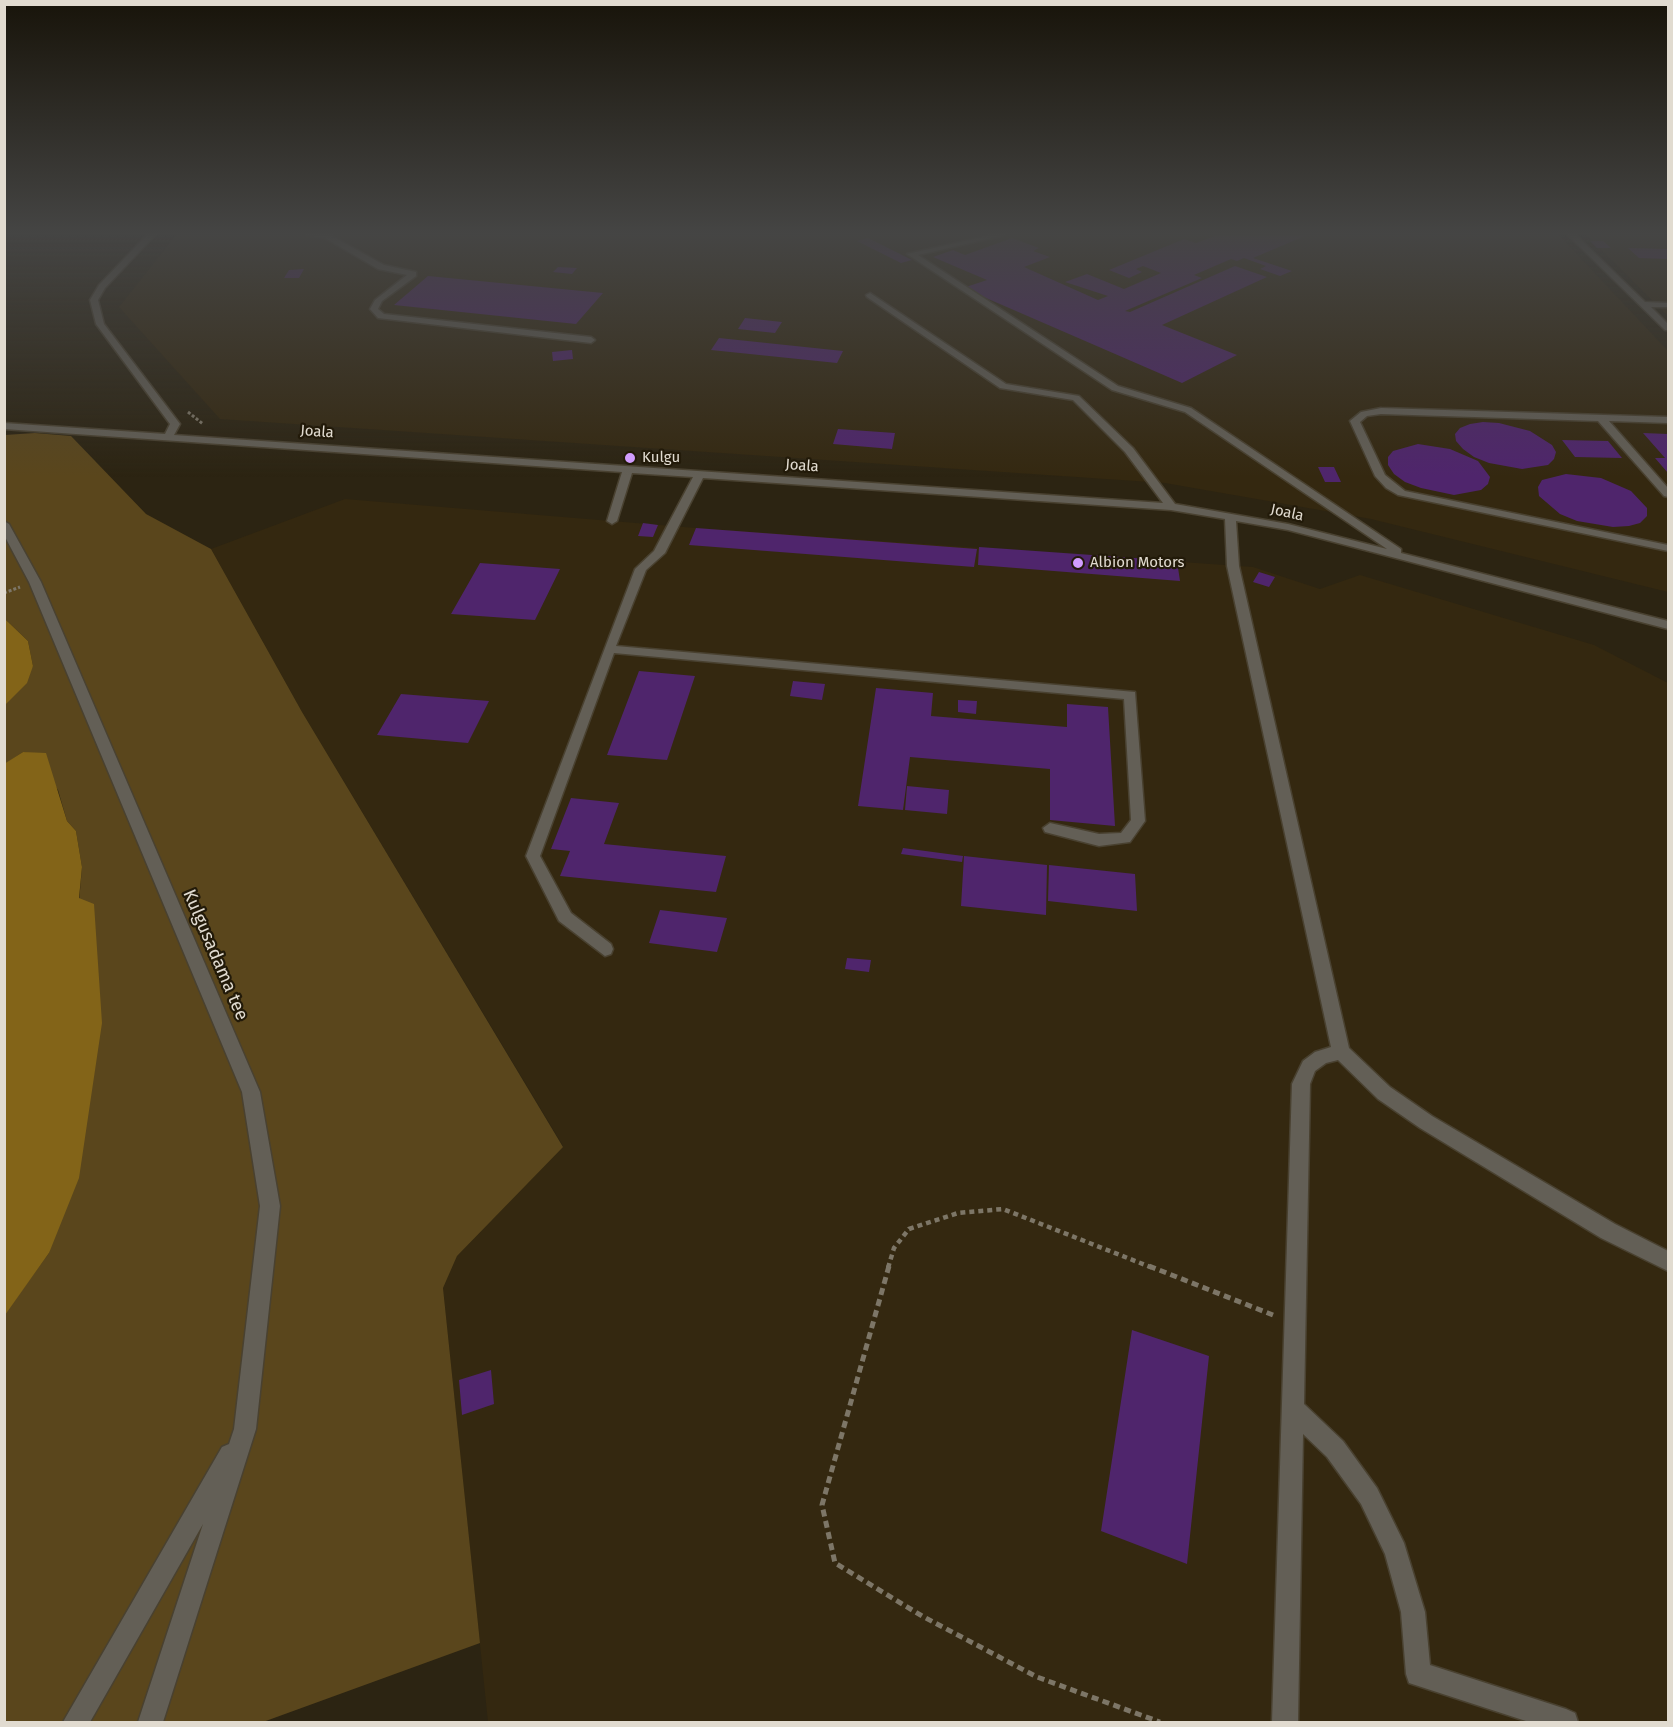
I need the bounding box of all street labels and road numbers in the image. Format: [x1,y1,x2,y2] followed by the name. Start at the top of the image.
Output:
[300,422,334,442] street label: Joala
[785,456,819,476] street label: Joala
[1269,501,1305,525] street label: Joala
[178,886,252,1024] street label: Kulgusadama tee

